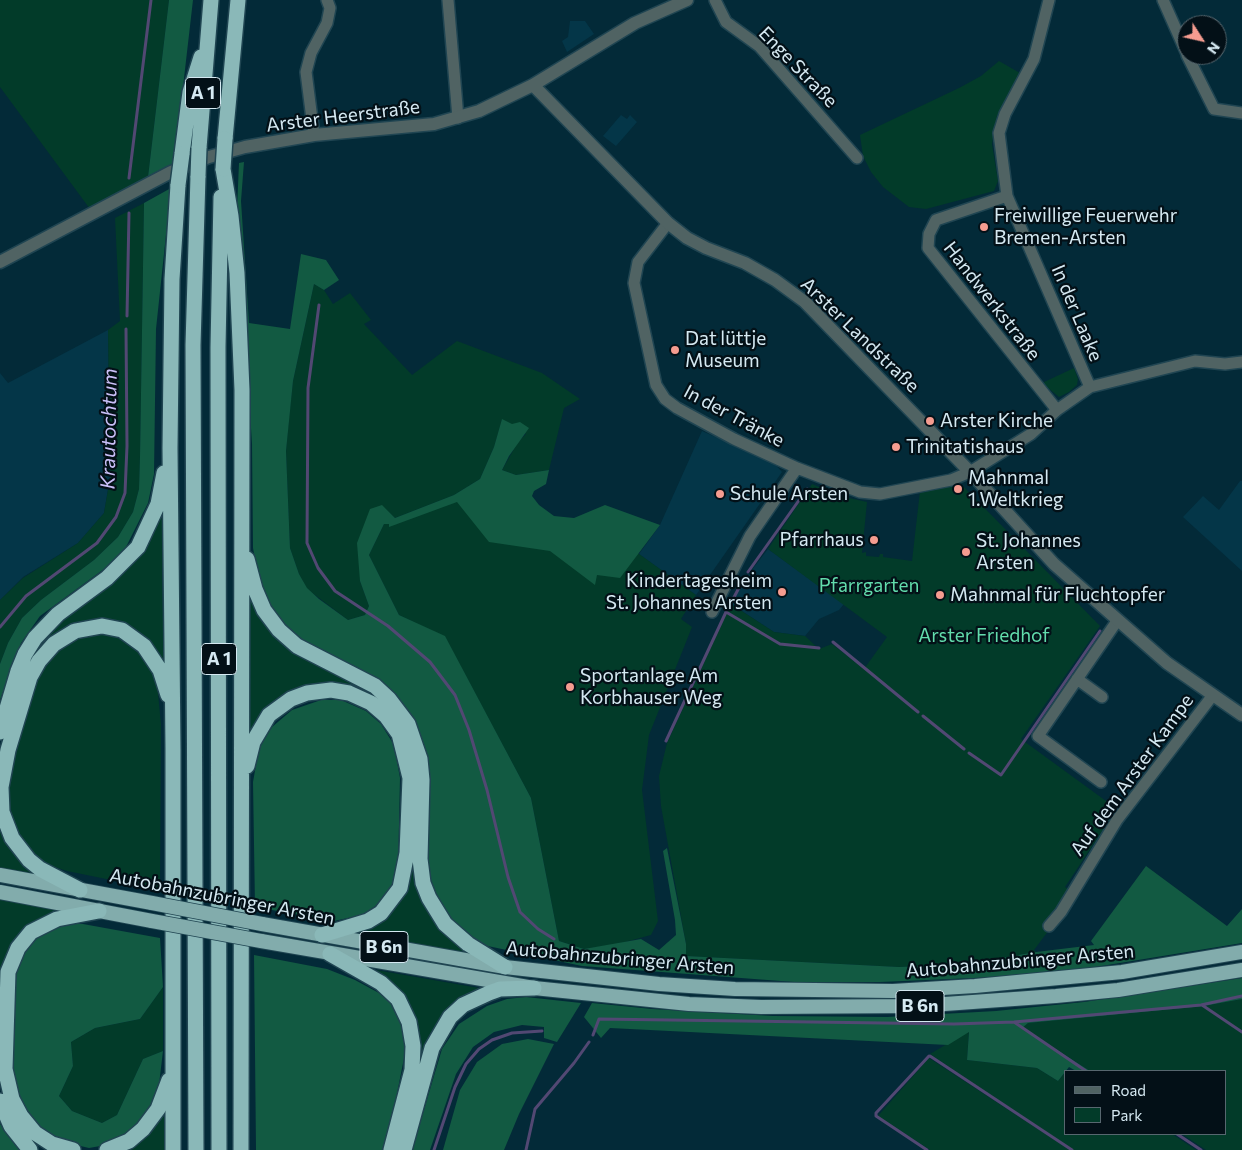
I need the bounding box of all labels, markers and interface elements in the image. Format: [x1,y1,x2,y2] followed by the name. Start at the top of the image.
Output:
[1177,15,1227,65] north arrow
[754,22,842,112] street label: Enge Straße
[1204,39,1224,57] text: N
[186,78,220,109] road number: A 1
[265,95,421,137] street label: Arster Heerstraße
[994,205,1177,249] place label: Freiwillige Feuerwehr Bremen-Arsten
[978,221,990,233] marker: Freiwillige Feuerwehr Bremen-Arsten
[939,237,1045,365] street label: Handwerkstraße
[1046,261,1108,365] street label: In der Laake
[796,273,924,397] street label: Arster Landstraße
[685,328,766,372] place label: Dat lüttje Museum
[669,344,681,356] marker: Dat lüttje Museum
[96,368,122,490] water label: Krautochtum
[680,380,788,452] street label: In der Tränke
[940,410,1053,432] place label: Arster Kirche
[924,415,936,427] marker: Arster Kirche
[906,436,1024,458] place label: Trinitatishaus
[890,441,902,453] marker: Trinitatishaus
[968,467,1063,511] place label: Mahnmal 1.Weltkrieg
[730,483,848,505] place label: Schule Arsten
[952,483,964,495] marker: Mahnmal 1.Weltkrieg
[714,488,726,500] marker: Schule Arsten
[780,529,864,551] place label: Pfarrhaus
[976,530,1081,574] place label: St. Johannes Arsten
[868,534,880,546] marker: Pfarrhaus
[960,546,972,558] marker: St. Johannes Arsten
[606,570,772,614] place label: Kindertagesheim St. Johannes Arsten
[819,575,919,597] park label: Pfarrgarten
[950,584,1165,606] place label: Mahnmal für Fluchtopfer
[776,586,788,598] marker: Kindertagesheim St. Johannes Arsten
[934,589,946,601] marker: Mahnmal für Fluchtopfer
[918,625,1050,647] park label: Arster Friedhof
[202,644,236,674] road number: A 1
[580,665,722,709] place label: Sportanlage Am Korbhauser Weg
[564,681,576,693] marker: Sportanlage Am Korbhauser Weg
[1066,690,1198,860] street label: Auf dem Arster Kampe
[107,864,337,930] street label: Autobahnzubringer Arsten
[360,932,408,962] road number: B 6n
[505,937,735,979] street label: Autobahnzubringer Arsten
[905,940,1135,982] street label: Autobahnzubringer Arsten
[896,990,944,1021] road number: B 6n
[1064,1070,1227,1135] legend
[1111,1081,1146,1099] text: Road
[1111,1106,1142,1124] text: Park

